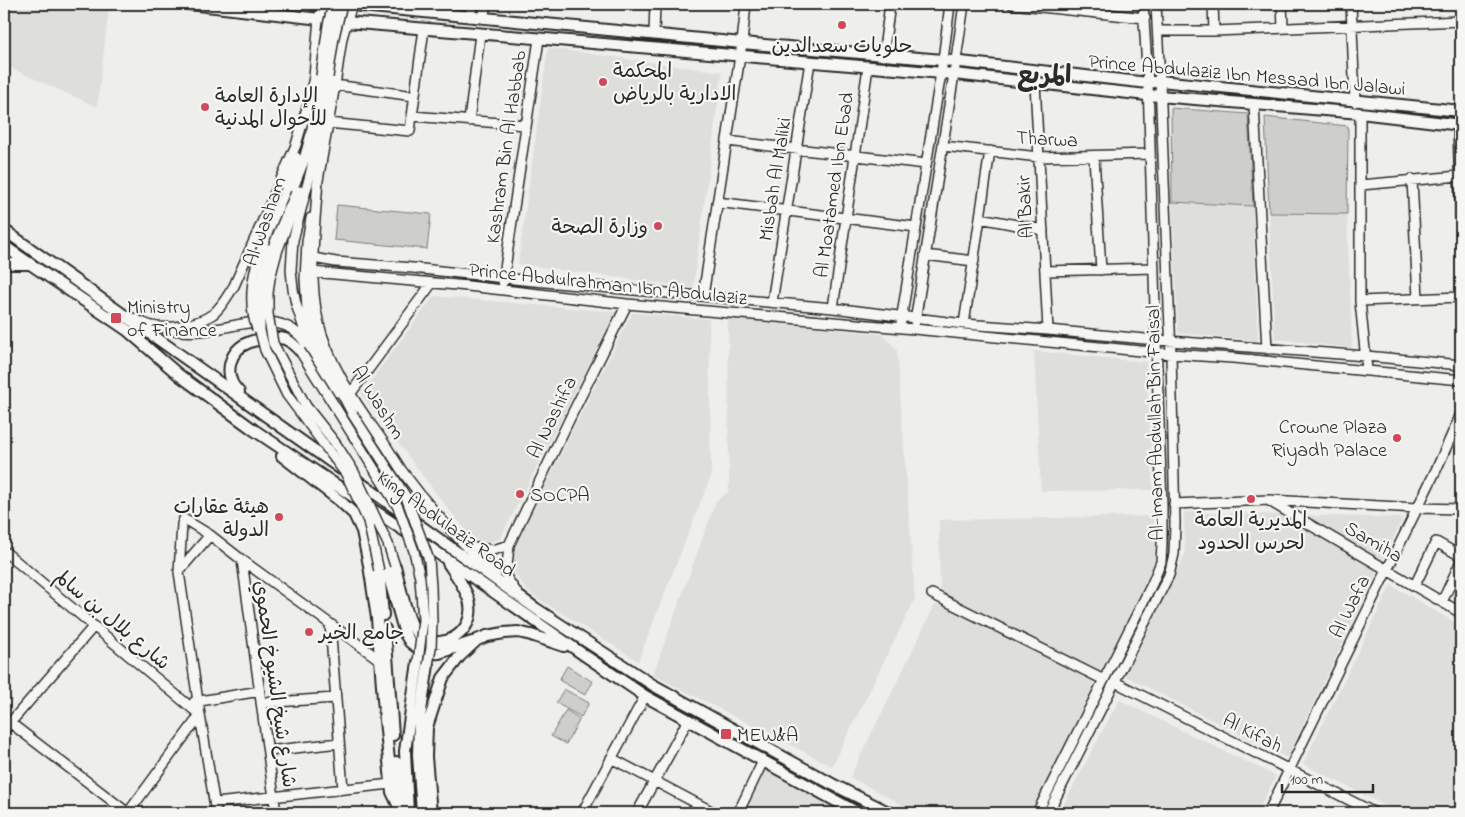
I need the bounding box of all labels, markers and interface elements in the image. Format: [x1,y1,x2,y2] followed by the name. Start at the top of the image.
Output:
[836,19,848,31] marker: حلويات سعدالدين
[772,33,912,62] place label: حلويات سعدالدين
[1087,48,1406,105] street label: Prince Abdulaziz Ibn Messad Ibn Jalawi
[480,49,535,246] street label: Kashram Bin Al Habbab
[613,58,737,110] place label: المحكمة الادارية بالرياض
[1017,59,1071,95] district label: المربع
[597,76,609,88] marker: المحكمة الادارية بالرياض
[215,83,327,135] place label: الإدارة العامة للأحوال المدنية
[808,91,863,280] street label: Al Moatamed Ibn Ebad
[199,101,211,113] marker: الإدارة العامة للأحوال المدنية
[752,116,801,243] street label: Misbah Al Maliki
[1015,124,1079,157] street label: Tharwa
[238,173,295,270] street label: Al Washam
[1010,174,1043,239] street label: Al Bakir
[552,214,648,243] place label: وزارة الصحة
[652,220,664,232] marker: وزارة الصحة
[467,256,749,315] street label: Prince Abdulrahman Ibn Abdulaziz
[127,294,217,346] place label: Ministry of Finance
[1140,305,1173,541] street label: Al-Imam Abdullah Bin Faisal
[109,311,123,325] marker: Ministry of Finance
[343,361,411,446] street label: Al Washm
[521,372,586,464] street label: Al Nashifa
[1272,414,1387,466] place label: Crowne Plaza Riyadh Palace
[1391,432,1403,444] marker: Crowne Plaza Riyadh Palace
[369,465,521,586] street label: King Abdulaziz Road
[530,482,590,511] place label: SOCPA
[514,488,526,500] marker: SOCPA
[1245,493,1257,505] marker: المديرية العامة لحرس الحدود
[173,494,269,546] place label: هيئة عقارات الدولة
[1195,507,1307,559] place label: المديرية العامة لحرس الحدود
[273,511,285,523] marker: هيئة عقارات الدولة
[1338,515,1407,571] street label: Samiha
[47,564,176,678] street label: شارع بلال بن سالم
[1324,571,1379,644] street label: Al Wafa
[245,579,302,790] street label: شارع شيخ الشيوخ الحموي
[317,620,404,649] place label: جامع الخير
[303,626,315,638] marker: جامع الخير
[1217,707,1287,762] street label: Al Kifah
[737,722,798,751] place label: MEW&A
[719,727,733,741] marker: MEW&A
[1282,762,1374,794] scale bar
[1290,769,1323,791] text: 100 m

